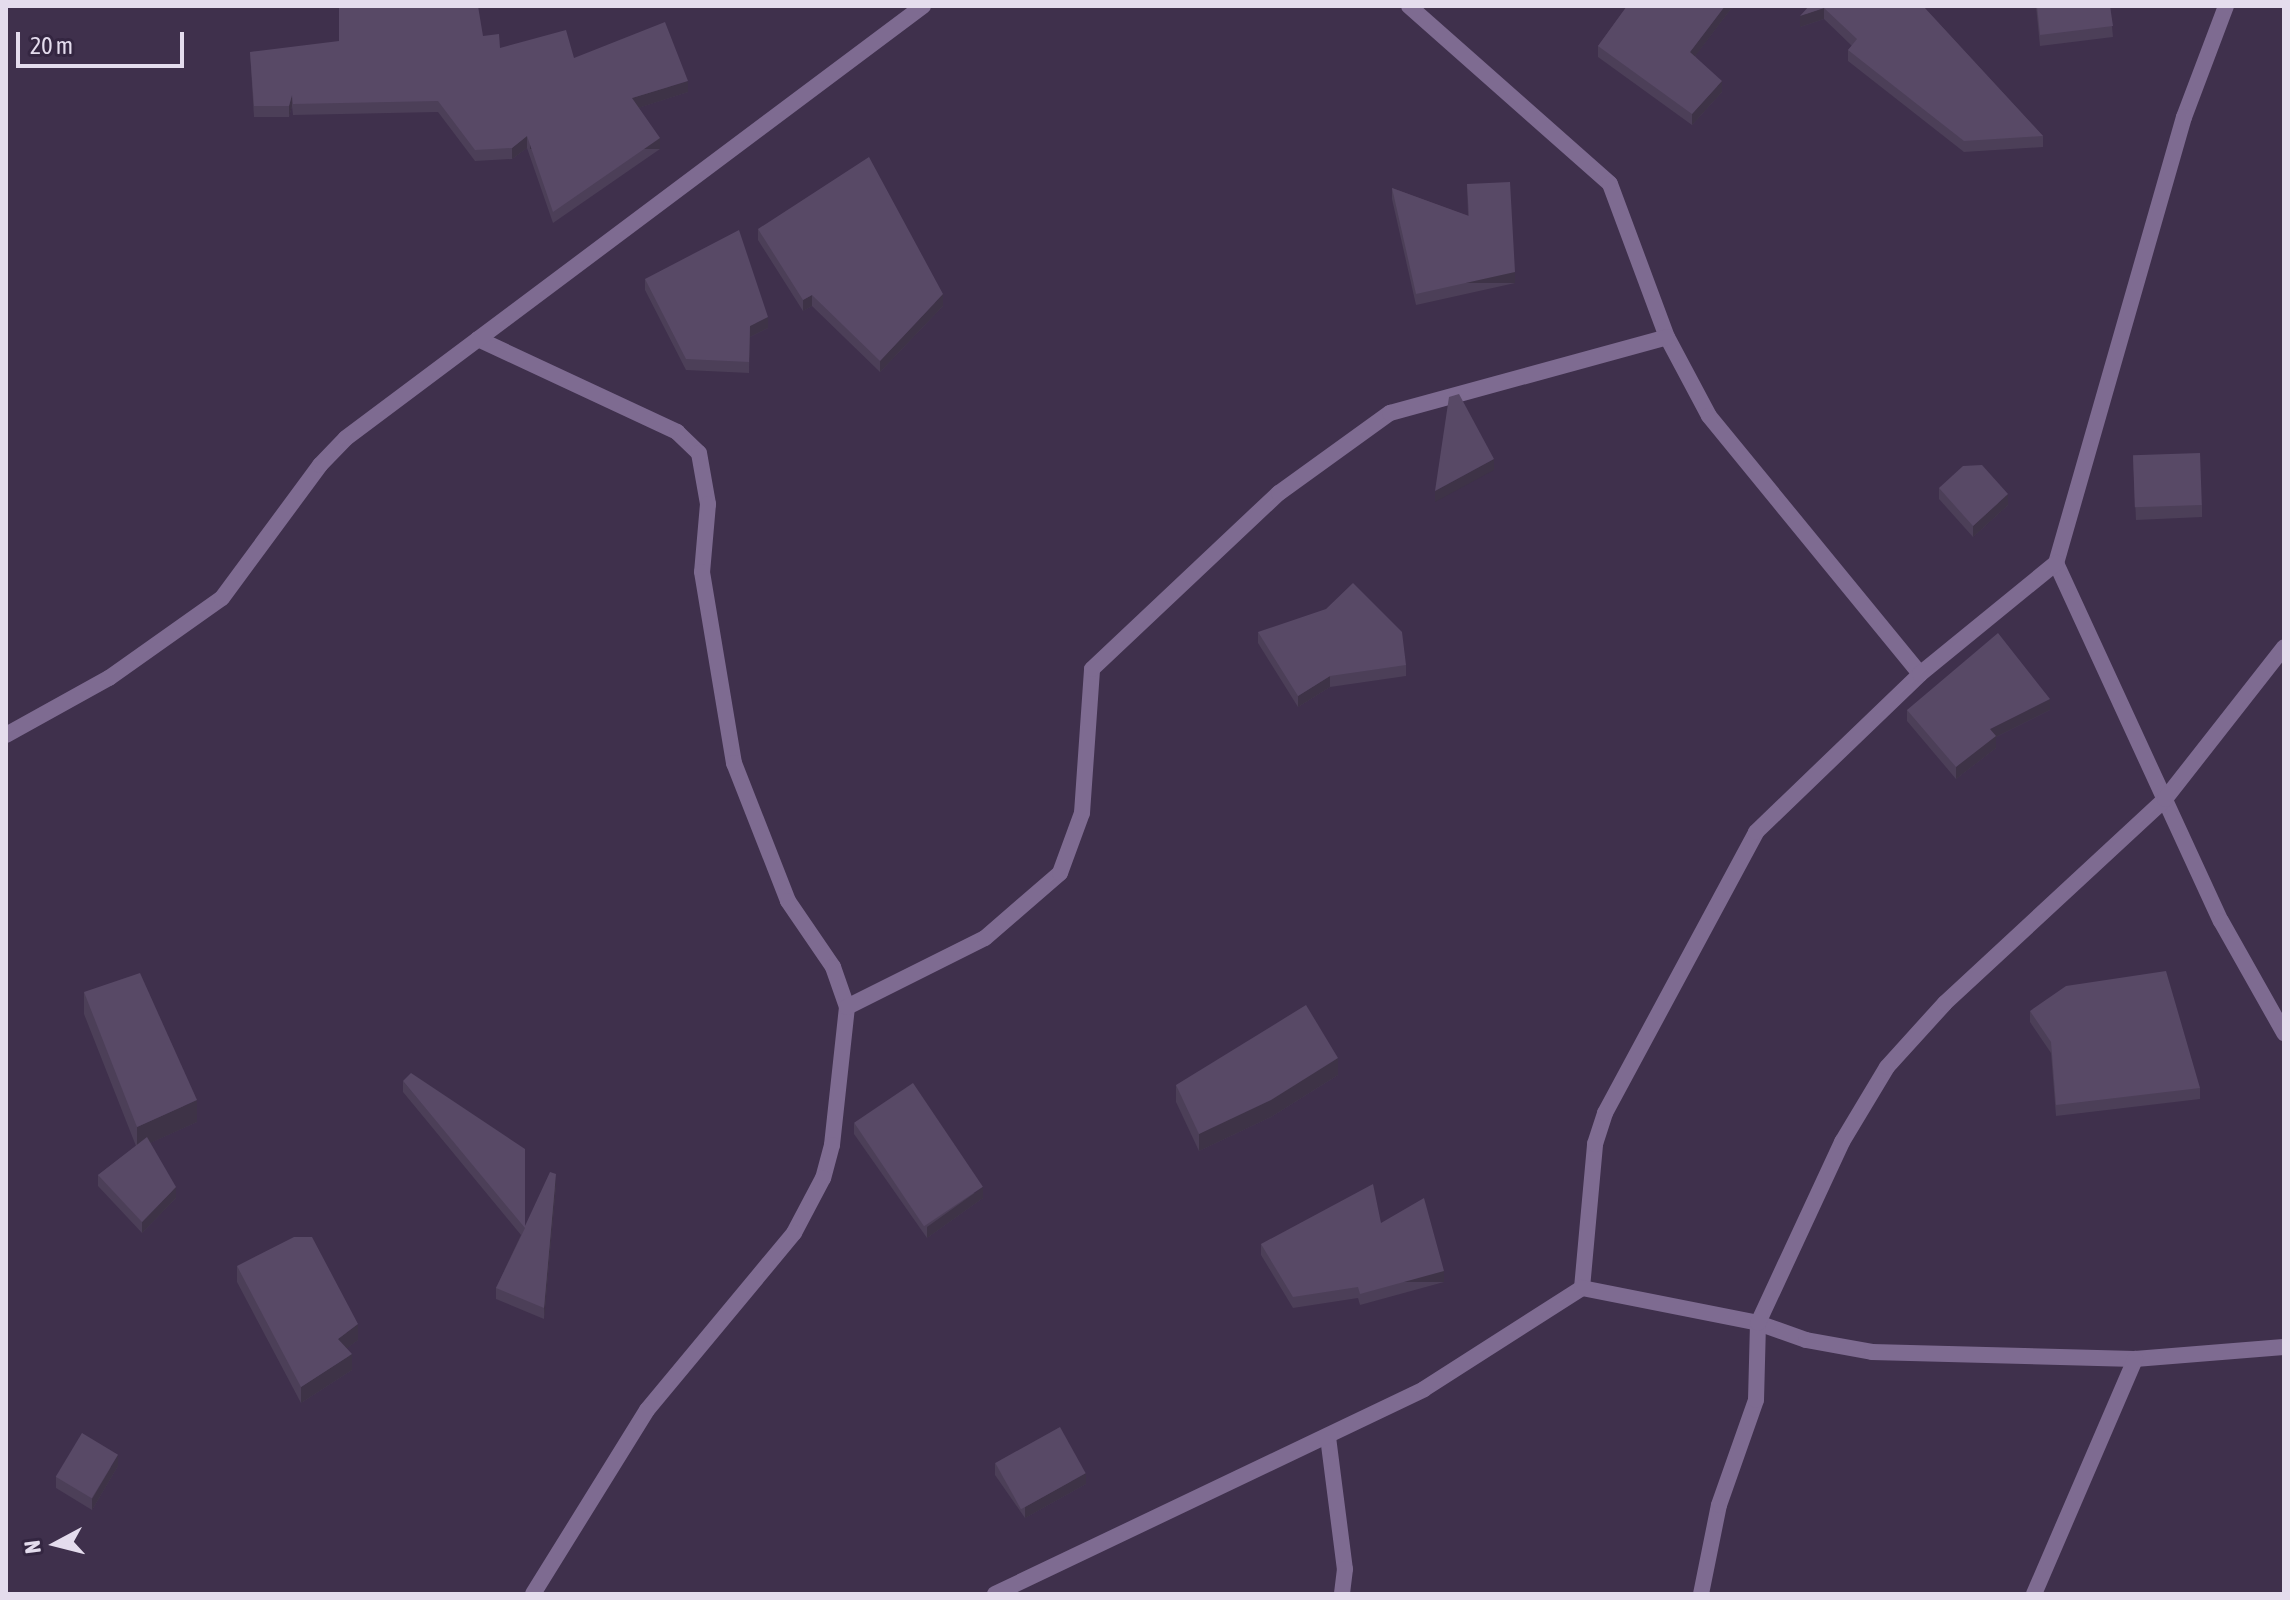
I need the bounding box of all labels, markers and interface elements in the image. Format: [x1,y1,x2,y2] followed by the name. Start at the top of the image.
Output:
[20,16,188,66] scale bar
[30,32,73,59] text: 20 m
[16,1504,96,1584] north arrow
[18,1539,46,1555] text: N

